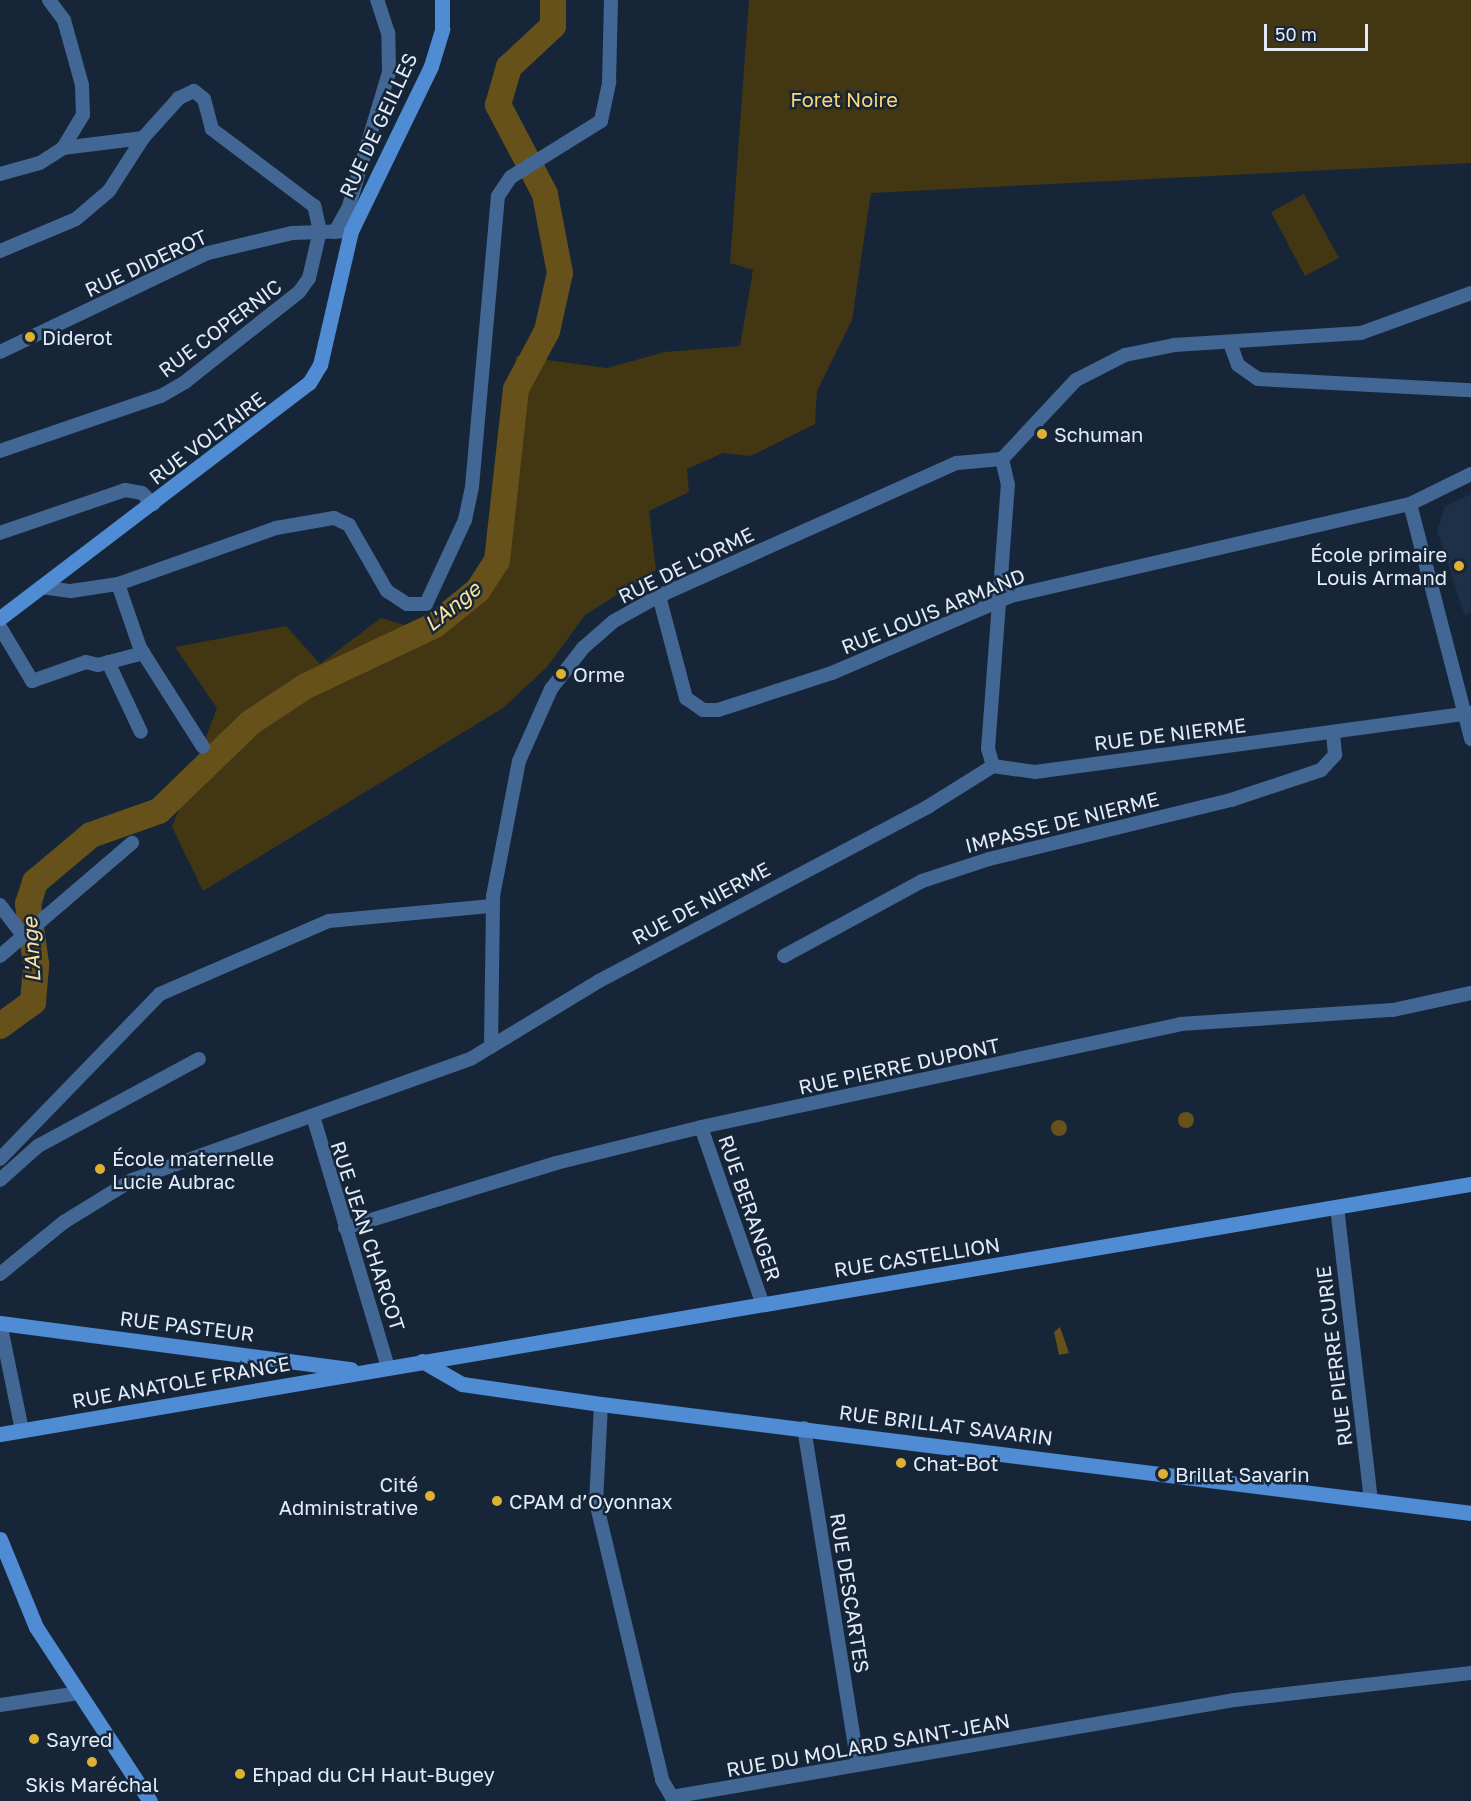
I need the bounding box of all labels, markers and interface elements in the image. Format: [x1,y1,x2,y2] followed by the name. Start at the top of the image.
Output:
[1267,12,1370,50] scale bar
[1275,23,1317,45] text: 50 m
[334,49,422,201] street label: RUE DE GEILLES
[790,87,898,111] park label: Foret Noire
[81,224,211,302] street label: RUE DIDEROT
[154,274,286,382] street label: RUE COPERNIC
[42,325,113,349] place label: Diderot
[23,330,37,344] marker: Diderot
[144,387,270,489] street label: RUE VOLTAIRE
[1054,422,1143,446] place label: Schuman
[1035,427,1049,441] marker: Schuman
[614,522,758,608] street label: RUE DE L'ORME
[1310,542,1447,589] place label: École primaire Louis Armand
[1452,559,1466,573] marker: École primaire Louis Armand
[838,563,1028,659] street label: RUE LOUIS ARMAND
[419,576,485,636] water label: L'Ange
[573,662,625,686] place label: Orme
[554,667,568,681] marker: Orme
[1093,713,1247,755] street label: RUE DE NIERME
[963,786,1161,858] street label: IMPASSE DE NIERME
[628,856,774,950] street label: RUE DE NIERME
[17,917,45,983] water label: L'Ange
[796,1033,1002,1099] street label: RUE PIERRE DUPONT
[714,1132,786,1284] street label: RUE BERANGER
[326,1138,410,1334] street label: RUE JEAN CHARCOT
[112,1146,274,1193] place label: École maternelle Lucie Aubrac
[93,1162,107,1176] marker: École maternelle Lucie Aubrac
[832,1232,1002,1282] street label: RUE CASTELLION
[1311,1264,1357,1448] street label: RUE PIERRE CURIE
[118,1306,256,1346] street label: RUE PASTEUR
[70,1351,292,1413] street label: RUE ANATOLE FRANCE
[838,1400,1054,1450] street label: RUE BRILLAT SAVARIN
[913,1451,999,1475] place label: Chat-Bot
[894,1456,908,1470] marker: Chat-Bot
[1175,1462,1310,1486] place label: Brillat Savarin
[1156,1467,1170,1481] marker: Brillat Savarin
[279,1472,418,1519] place label: Cité Administrative
[423,1489,437,1503] marker: Cité Administrative
[509,1489,672,1513] place label: CPAM d’Oyonnax
[490,1494,504,1508] marker: CPAM d’Oyonnax
[826,1511,874,1675] street label: RUE DESCARTES
[724,1708,1012,1782] street label: RUE DU MOLARD SAINT-JEAN
[46,1727,112,1751] place label: Sayred
[27,1732,41,1746] marker: Sayred
[85,1755,99,1769] marker: Skis Maréchal
[252,1762,495,1786] place label: Ehpad du CH Haut-Bugey
[233,1767,247,1781] marker: Ehpad du CH Haut-Bugey
[25,1772,159,1796] place label: Skis Maréchal

